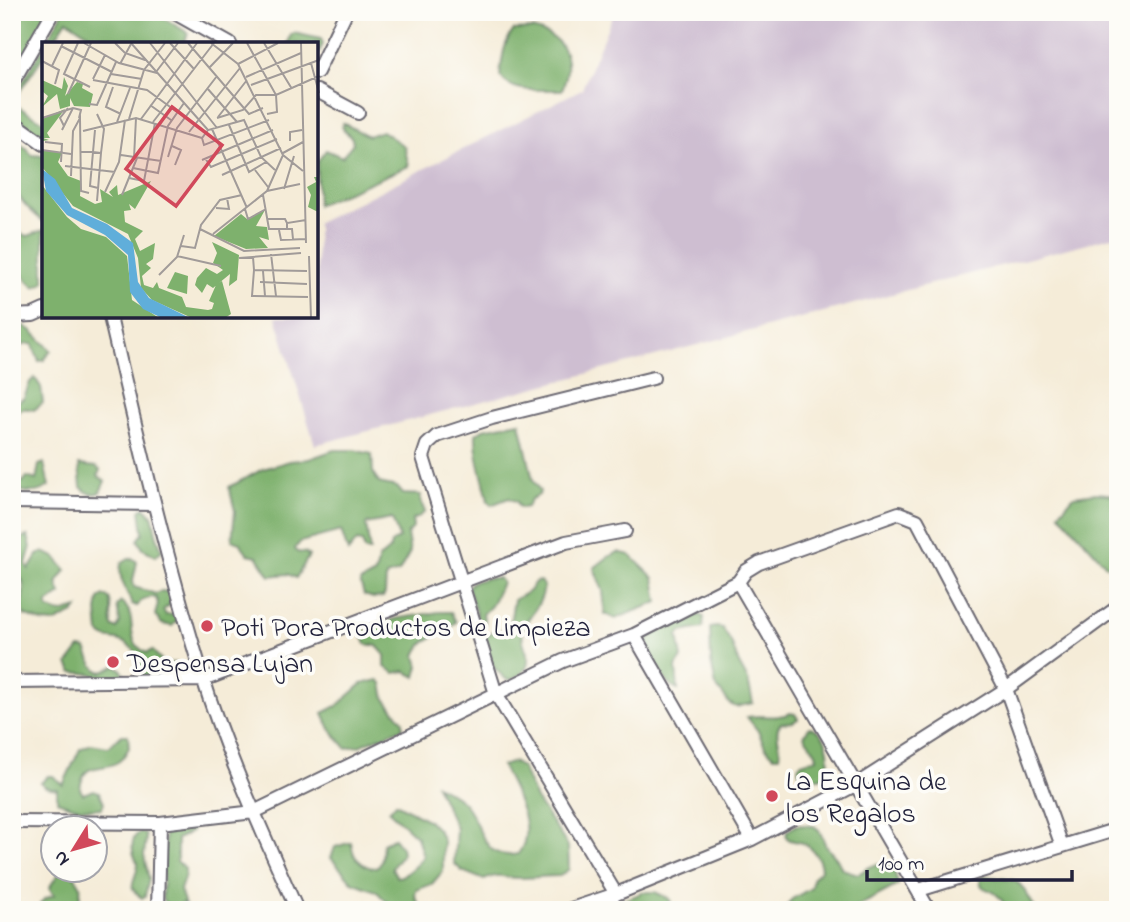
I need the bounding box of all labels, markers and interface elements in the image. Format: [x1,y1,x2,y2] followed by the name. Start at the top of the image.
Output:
[42,42,318,318] inset map
[221,609,591,650] place label: Poti Pora Productos de Limpieza
[199,618,215,634] marker: Poti Pora Productos de Limpieza
[126,645,313,686] place label: Despensa Lujan
[105,654,121,670] marker: Despensa Lujan
[786,763,947,836] place label: La Esquina de los Regalos
[764,788,780,804] marker: La Esquina de los Regalos
[38,814,108,884] north arrow
[867,838,1072,882] scale bar
[48,844,77,871] text: N
[878,850,924,880] text: 100 m

